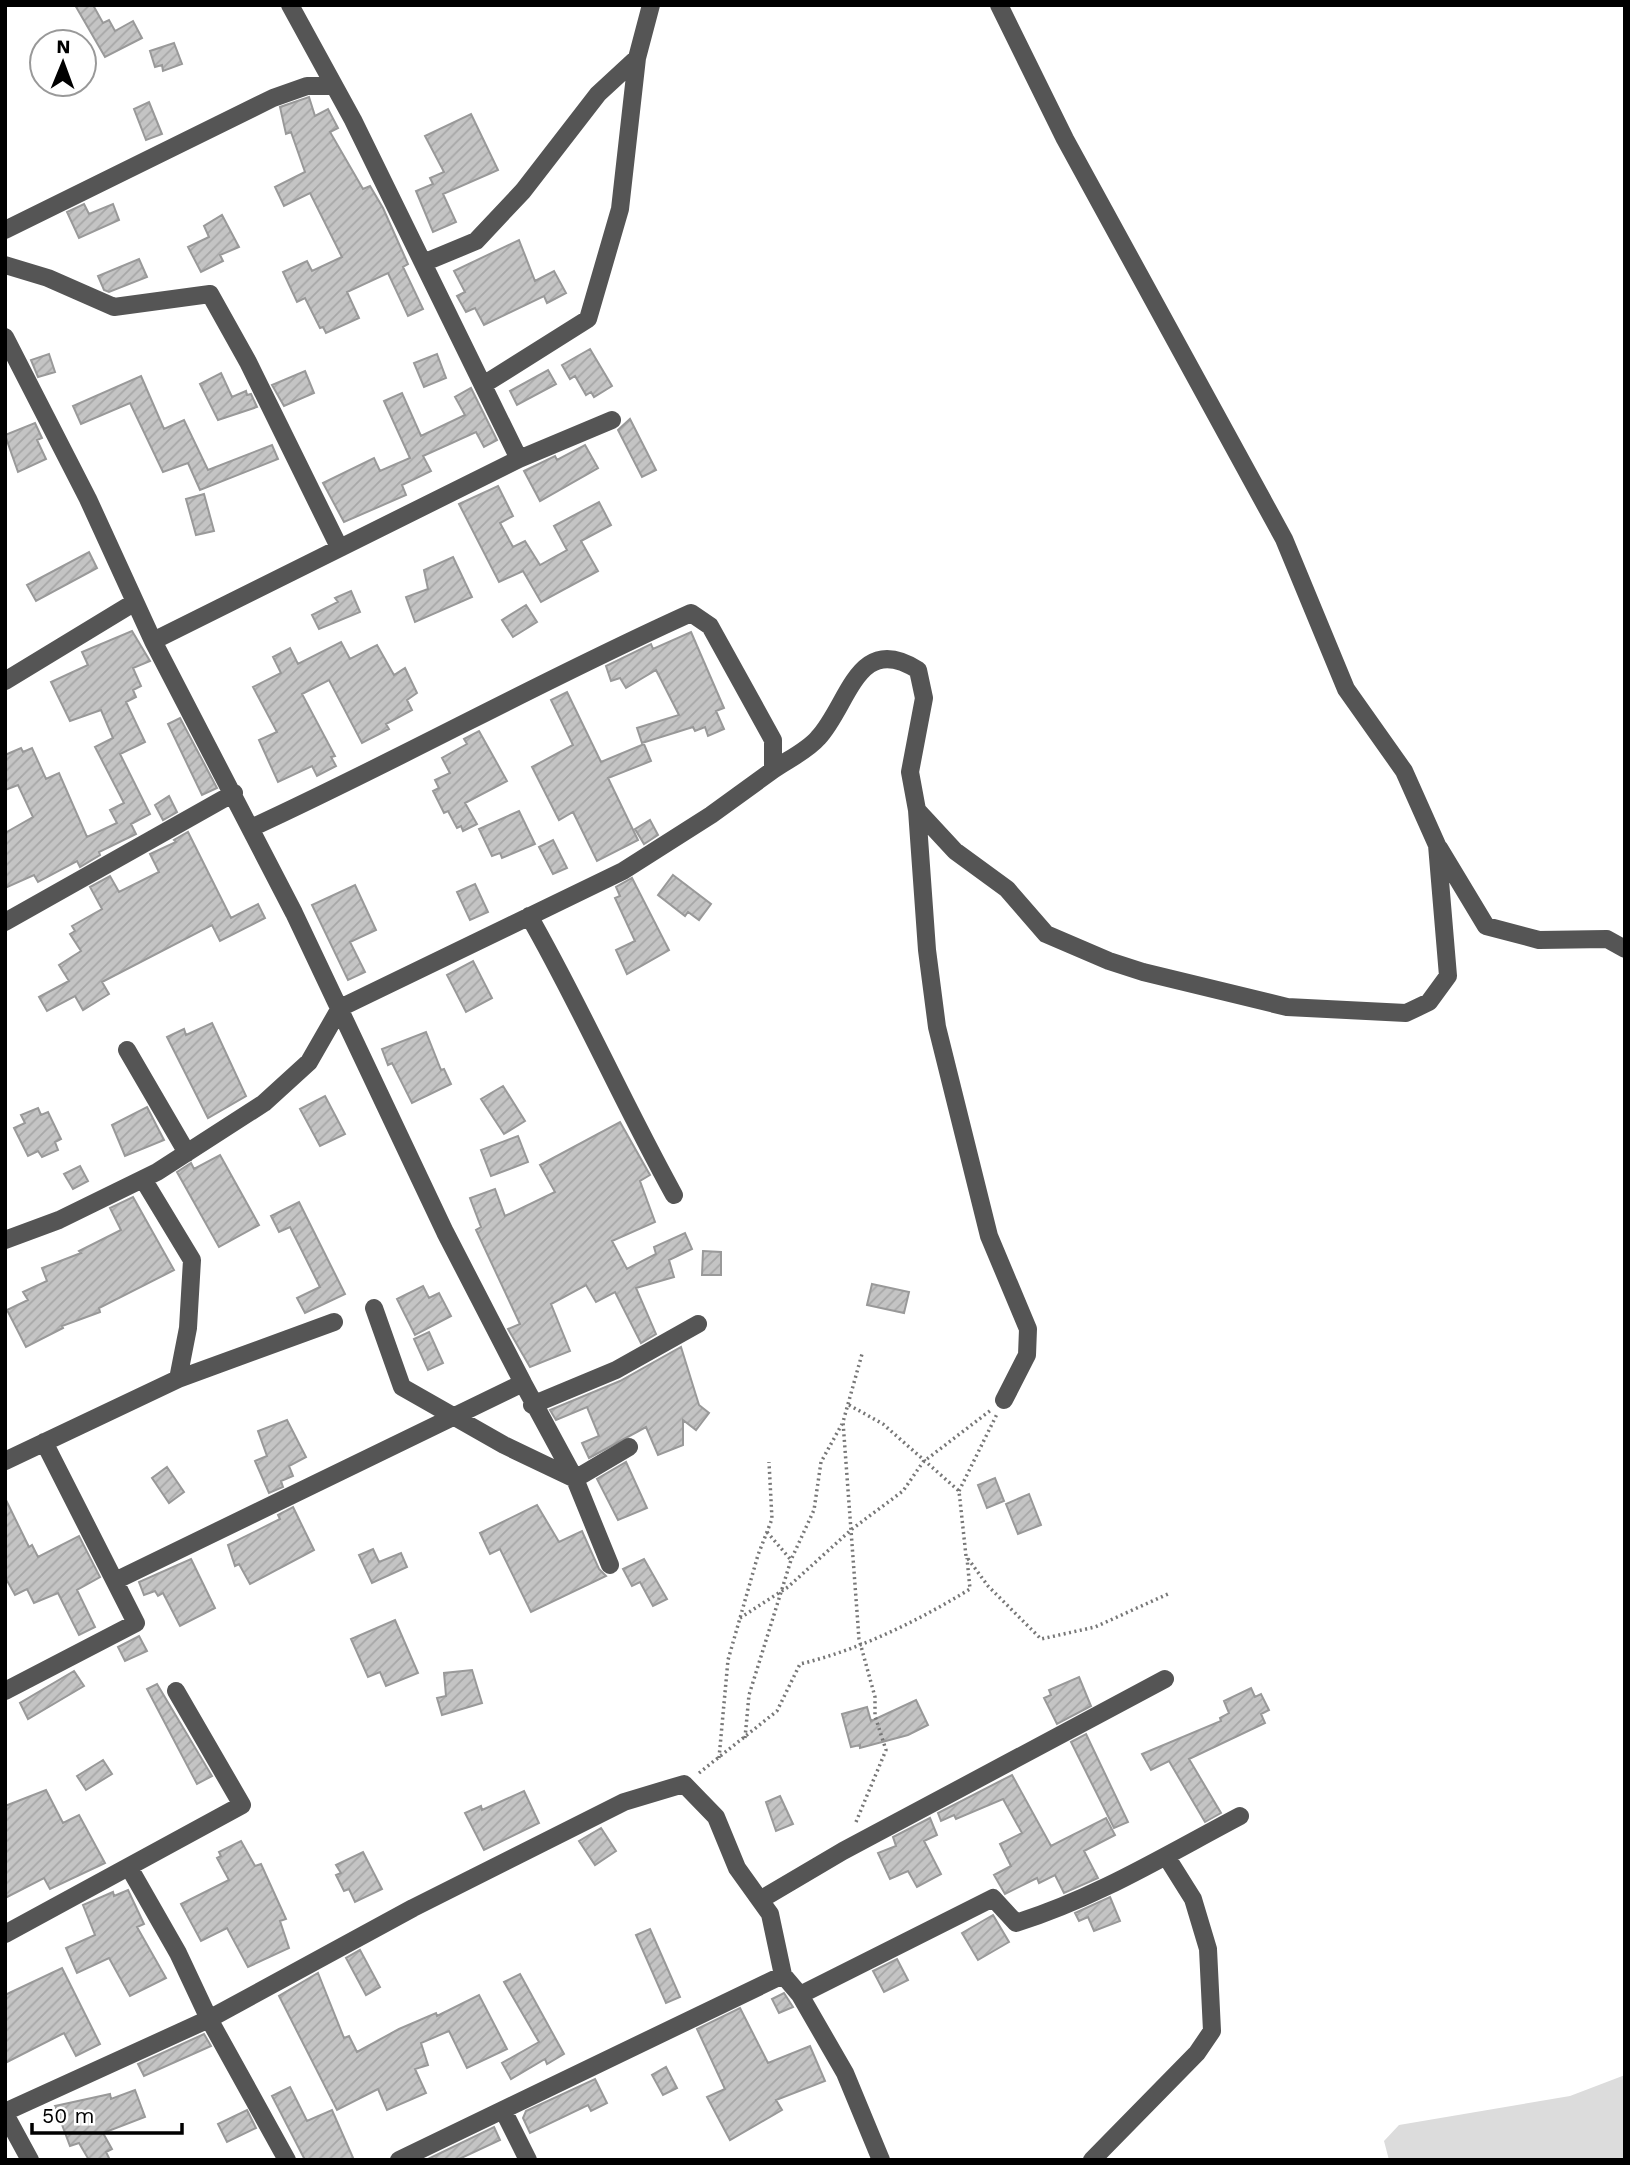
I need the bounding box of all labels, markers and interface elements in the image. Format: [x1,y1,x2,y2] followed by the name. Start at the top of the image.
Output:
[28,28,98,98] north arrow
[56,35,71,58] text: N
[32,2092,182,2136] scale bar
[42,2103,94,2128] text: 50 m

